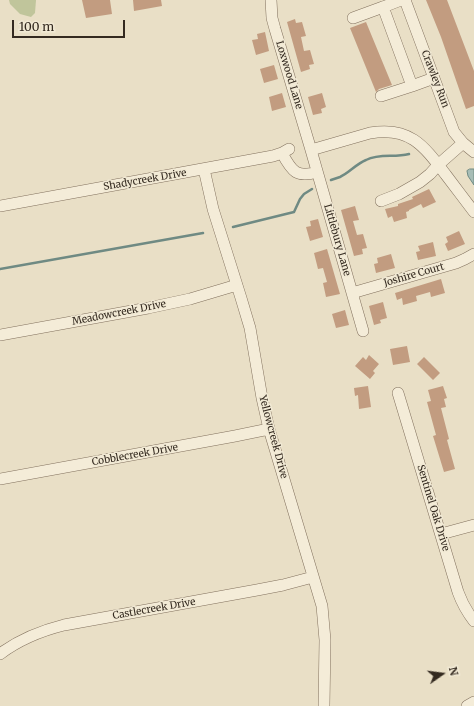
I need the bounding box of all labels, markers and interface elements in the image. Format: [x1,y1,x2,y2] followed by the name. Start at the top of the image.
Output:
[14,12,127,38] scale bar
[19,19,54,34] text: 100 m
[273,39,305,111] street label: Loxwood Lane
[419,49,451,109] street label: Crawley Run
[103,167,187,193] street label: Shadycreek Drive
[321,203,353,277] street label: Littlebury Lane
[382,261,446,289] street label: Joshire Court
[71,298,167,328] street label: Meadowcreek Drive
[256,394,290,480] street label: Yellowcreek Drive
[91,442,179,468] street label: Cobblecreek Drive
[414,463,452,553] street label: Sentinel Oak Drive
[112,596,196,622] street label: Castlecreek Drive
[422,654,462,694] north arrow
[446,665,461,677] text: N

